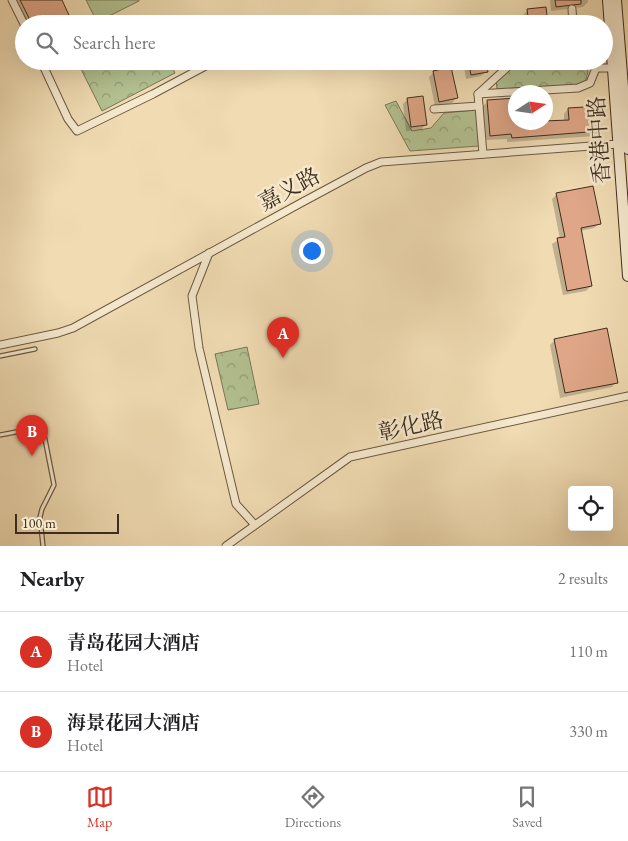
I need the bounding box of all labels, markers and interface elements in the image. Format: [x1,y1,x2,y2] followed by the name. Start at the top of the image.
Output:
[15,15,613,70] search box
[33,29,61,57] icon: search
[73,30,155,55] text: Search here
[508,85,553,130] north arrow
[581,95,617,185] street label: 香港中路
[253,161,325,217] street label: 嘉义路
[299,238,325,264] your location
[267,317,299,358] pin: A
[376,405,446,447] street label: 彰化路
[16,415,48,456] pin: B
[568,486,613,531] map controls
[568,486,613,531] button: locate
[15,511,119,534] scale bar
[22,514,56,532] text: 100 m
[20,565,84,592] text: Nearby
[558,568,608,589] text: 2 results
[67,630,200,655] text: 青岛花园大酒店
[30,641,42,662] text: A
[569,641,608,662] text: 110 m
[67,655,103,676] text: Hotel
[67,710,200,735] text: 海景花园大酒店
[31,721,41,742] text: B
[569,721,608,742] text: 330 m
[67,735,103,756] text: Hotel
[86,783,114,831] tab: Map
[285,783,341,831] tab: Directions
[512,783,542,831] tab: Saved

